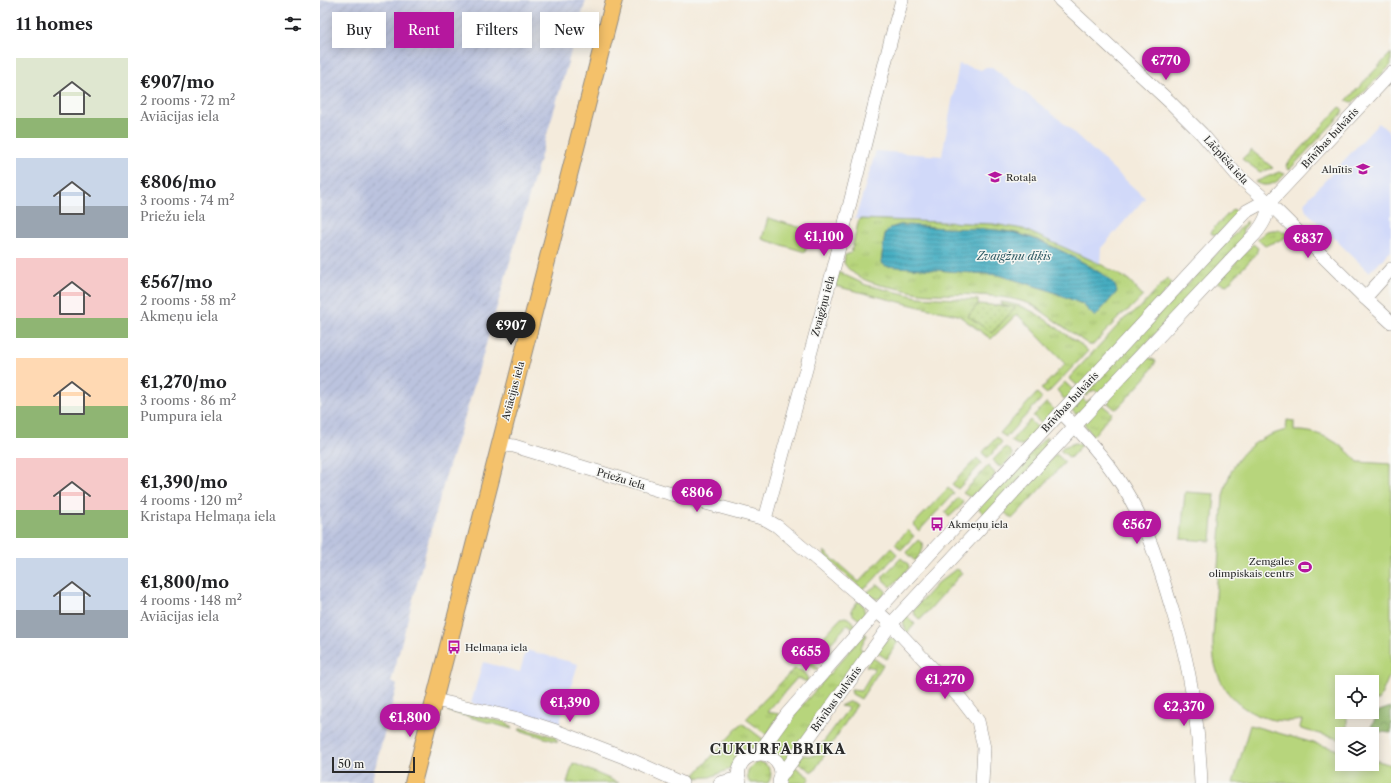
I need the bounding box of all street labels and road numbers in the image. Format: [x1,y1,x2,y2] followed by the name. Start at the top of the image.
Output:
[1299,105,1361,171] street label: Brīvības bulvāris
[1201,133,1252,188] street label: Lāčplēša iela
[809,274,838,338] street label: Zvaigžņu iela
[499,359,527,423] street label: Aviācijas iela
[1039,369,1101,435] street label: Brīvības bulvāris
[595,465,648,493] street label: Priežu iela
[808,664,864,734] street label: Brīvības bulvāris

